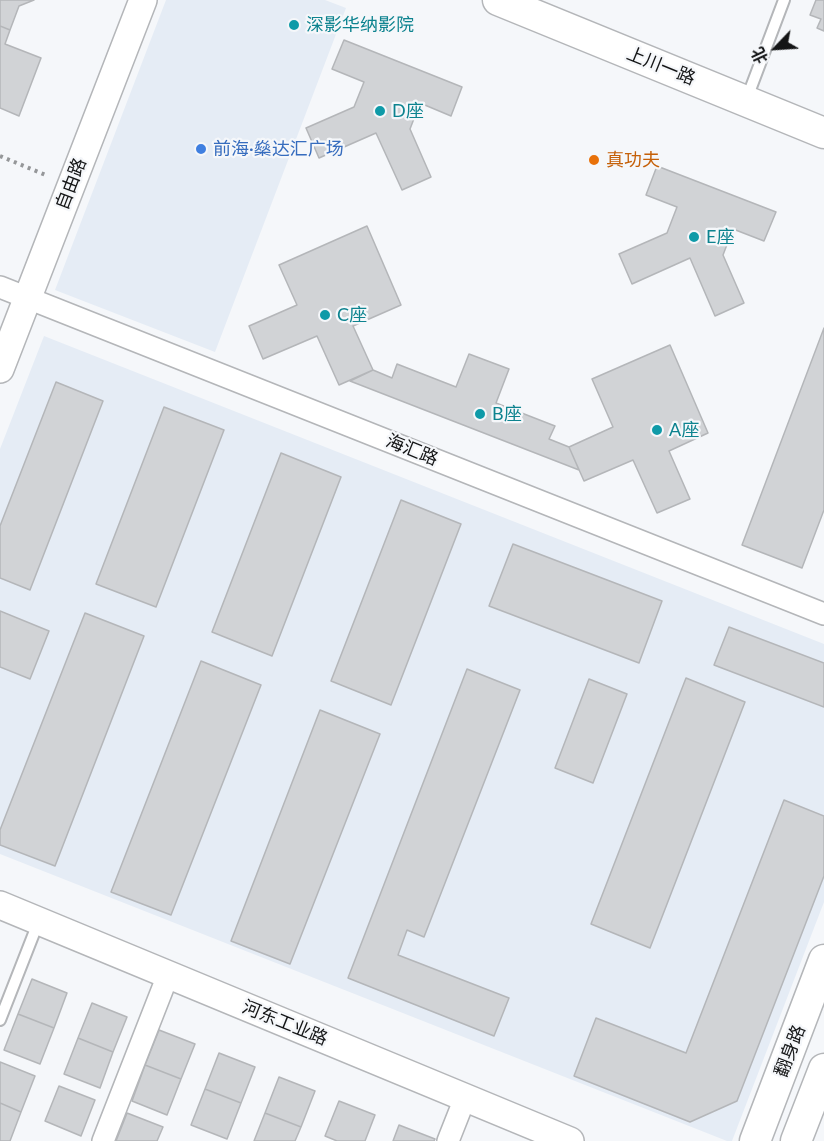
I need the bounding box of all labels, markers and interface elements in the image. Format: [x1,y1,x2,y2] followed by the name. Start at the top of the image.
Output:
[306,14,414,36] place label: 深影华纳影院
[287,18,301,32] marker: 深影华纳影院
[746,18,806,78] north arrow
[624,43,698,89] street label: 上川一路
[747,45,771,67] text: 北
[392,100,424,122] place label: D座
[373,104,387,118] marker: D座
[213,138,344,160] place label: 前海·燊达汇广场
[194,142,208,156] marker: 前海·燊达汇广场
[606,149,660,171] place label: 真功夫
[587,153,601,167] marker: 真功夫
[51,155,91,213] street label: 自由路
[706,226,734,248] place label: E座
[687,230,701,244] marker: E座
[337,304,367,326] place label: C座
[318,308,332,322] marker: C座
[492,403,522,425] place label: B座
[473,407,487,421] marker: B座
[669,419,699,441] place label: A座
[650,423,664,437] marker: A座
[383,430,441,470] street label: 海汇路
[239,996,331,1050] street label: 河东工业路
[770,1022,810,1080] street label: 翻身路

